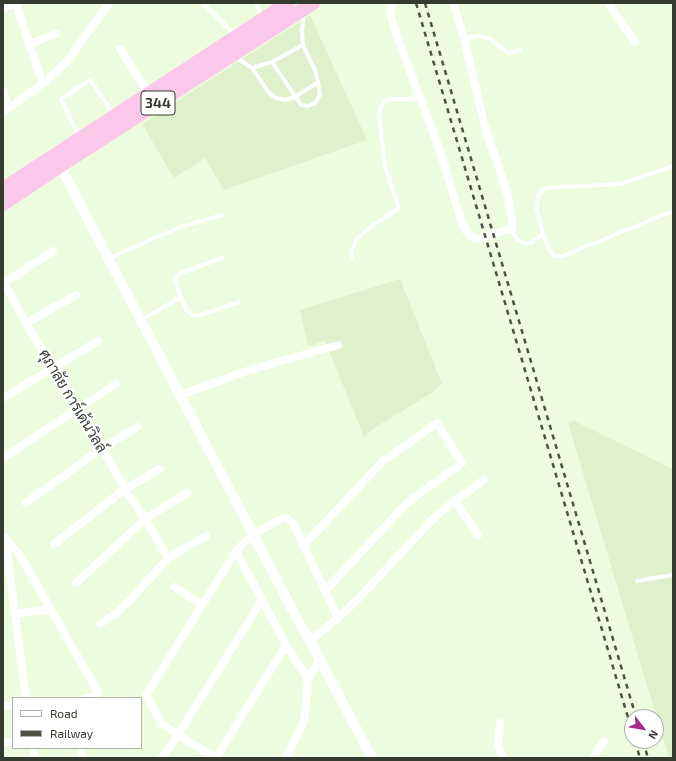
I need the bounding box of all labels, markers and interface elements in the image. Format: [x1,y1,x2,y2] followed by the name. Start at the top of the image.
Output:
[141,91,175,115] road number: 344
[35,346,111,456] street label: ศุภาลัย การ์เด้นวิลล์
[12,697,142,749] legend
[50,706,78,720] text: Road
[624,709,664,749] north arrow
[50,726,93,740] text: Railway
[646,728,661,742] text: N

